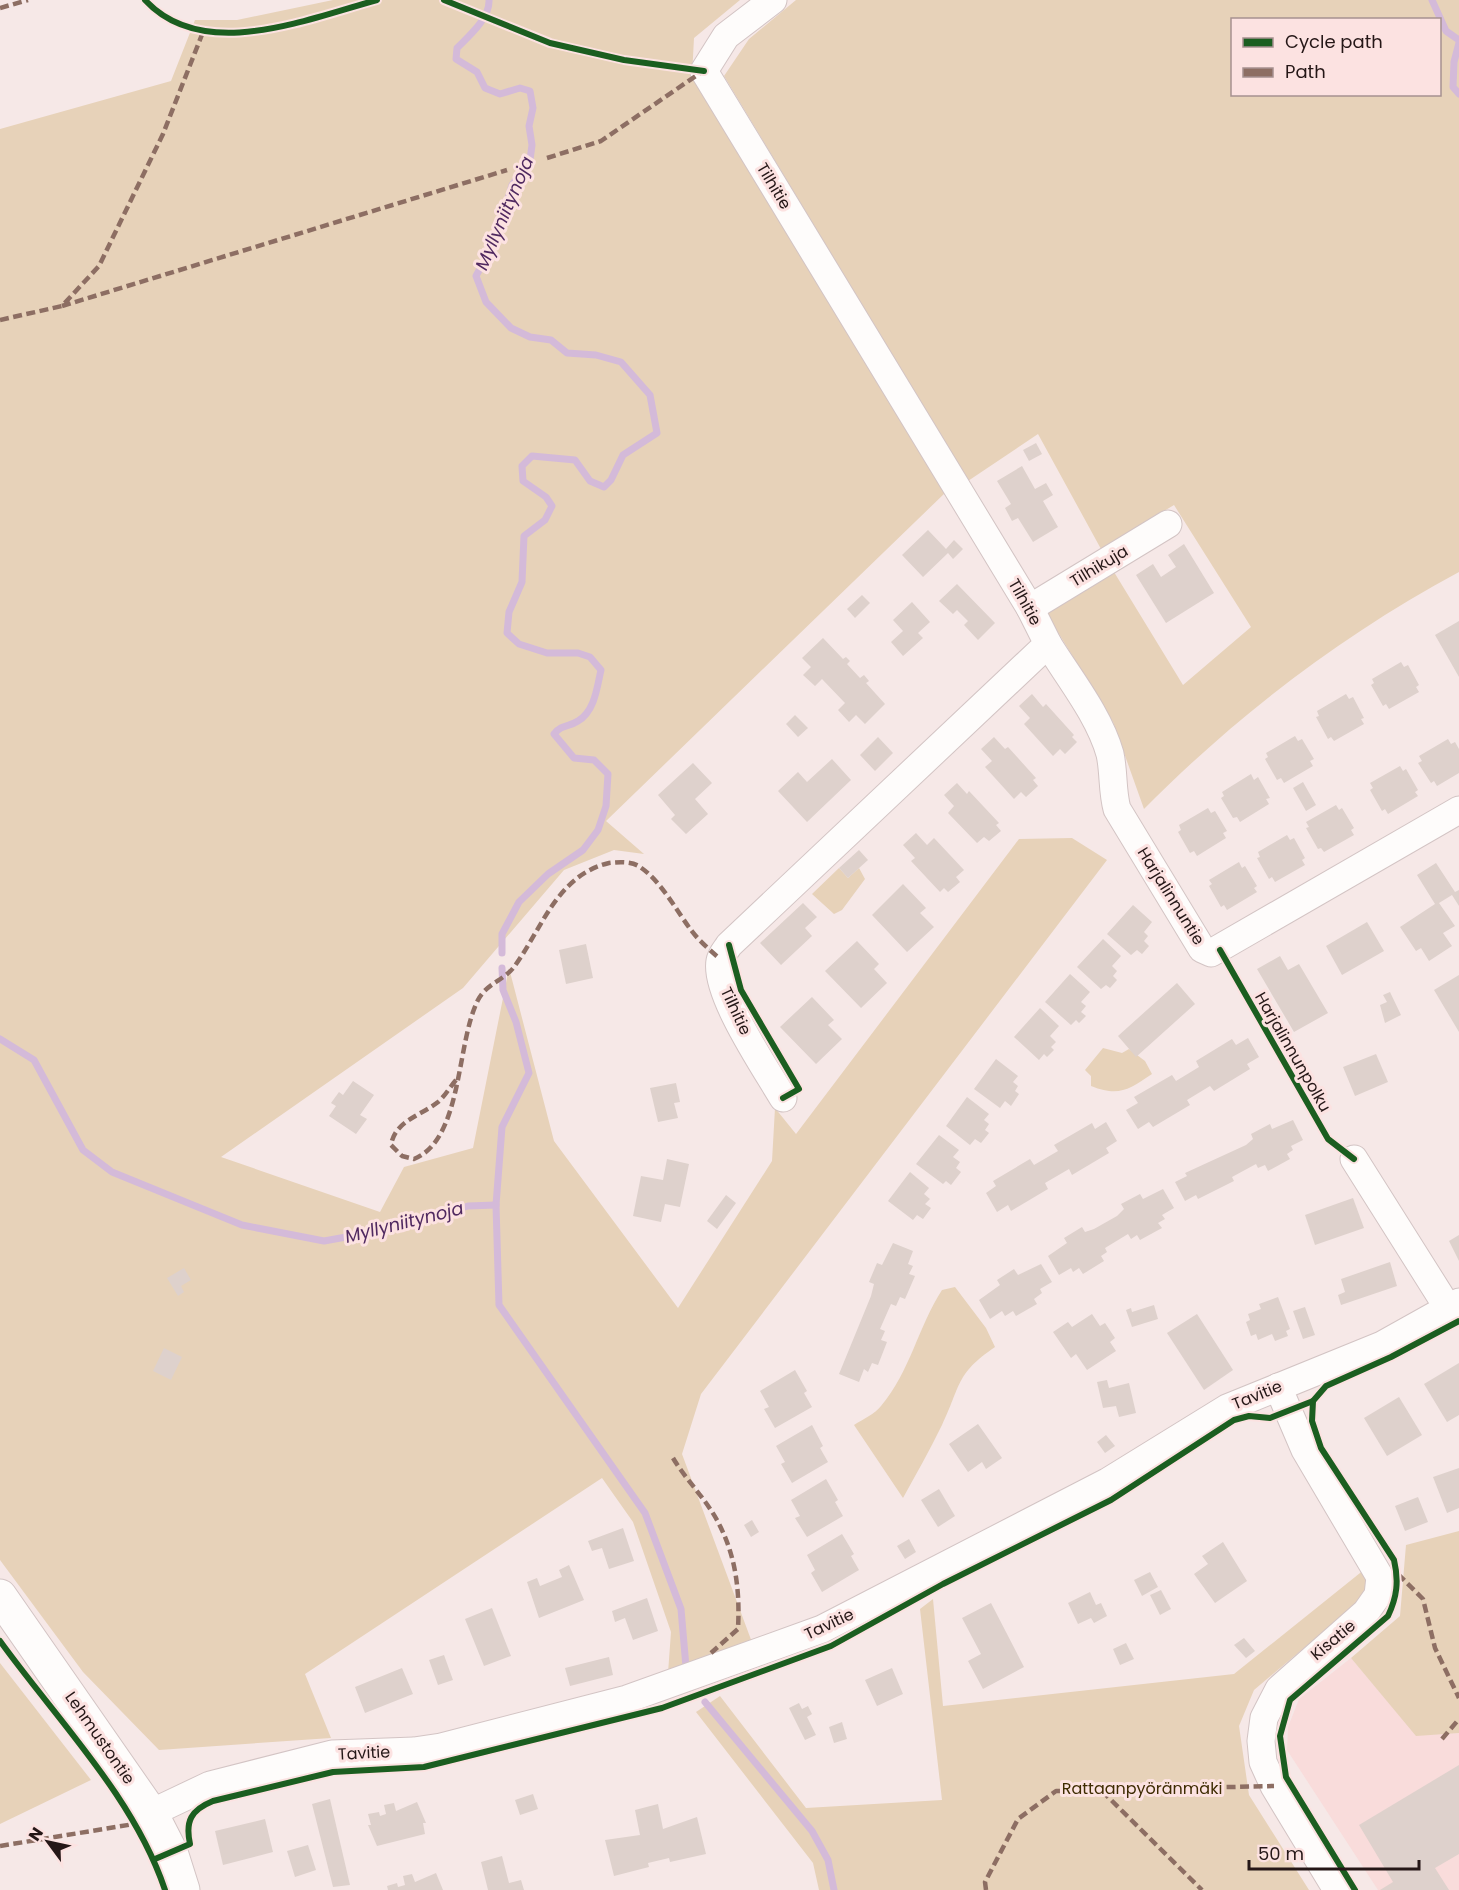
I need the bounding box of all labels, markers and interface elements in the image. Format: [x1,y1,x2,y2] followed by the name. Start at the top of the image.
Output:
[1231,18,1441,96] legend
[1285,29,1383,54] text: Cycle path
[1285,59,1326,84] text: Path
[469,152,539,274] water label: Myllyniitynoja
[751,158,797,214] street label: Tilhitie
[1066,540,1132,592] street label: Tilhikuja
[1003,574,1047,630] street label: Tilhitie
[1132,843,1210,949] street label: Harjalinnuntie
[715,983,757,1039] street label: Tilhitie
[1249,988,1337,1116] street label: Harjalinnunpolku
[342,1195,466,1249] water label: Myllyniitynoja
[1229,1375,1286,1415] street label: Tavitie
[801,1603,858,1645] street label: Tavitie
[1306,1614,1361,1666] street label: Kisatie
[60,1687,140,1789] street label: Lehmustontie
[337,1740,391,1766] street label: Tavitie
[1062,1777,1222,1800] park label: Rattaanpyöränmäki
[18,1812,78,1872] north arrow
[23,1823,49,1845] text: N
[1249,1833,1418,1871] scale bar
[1258,1841,1304,1866] text: 50 m

